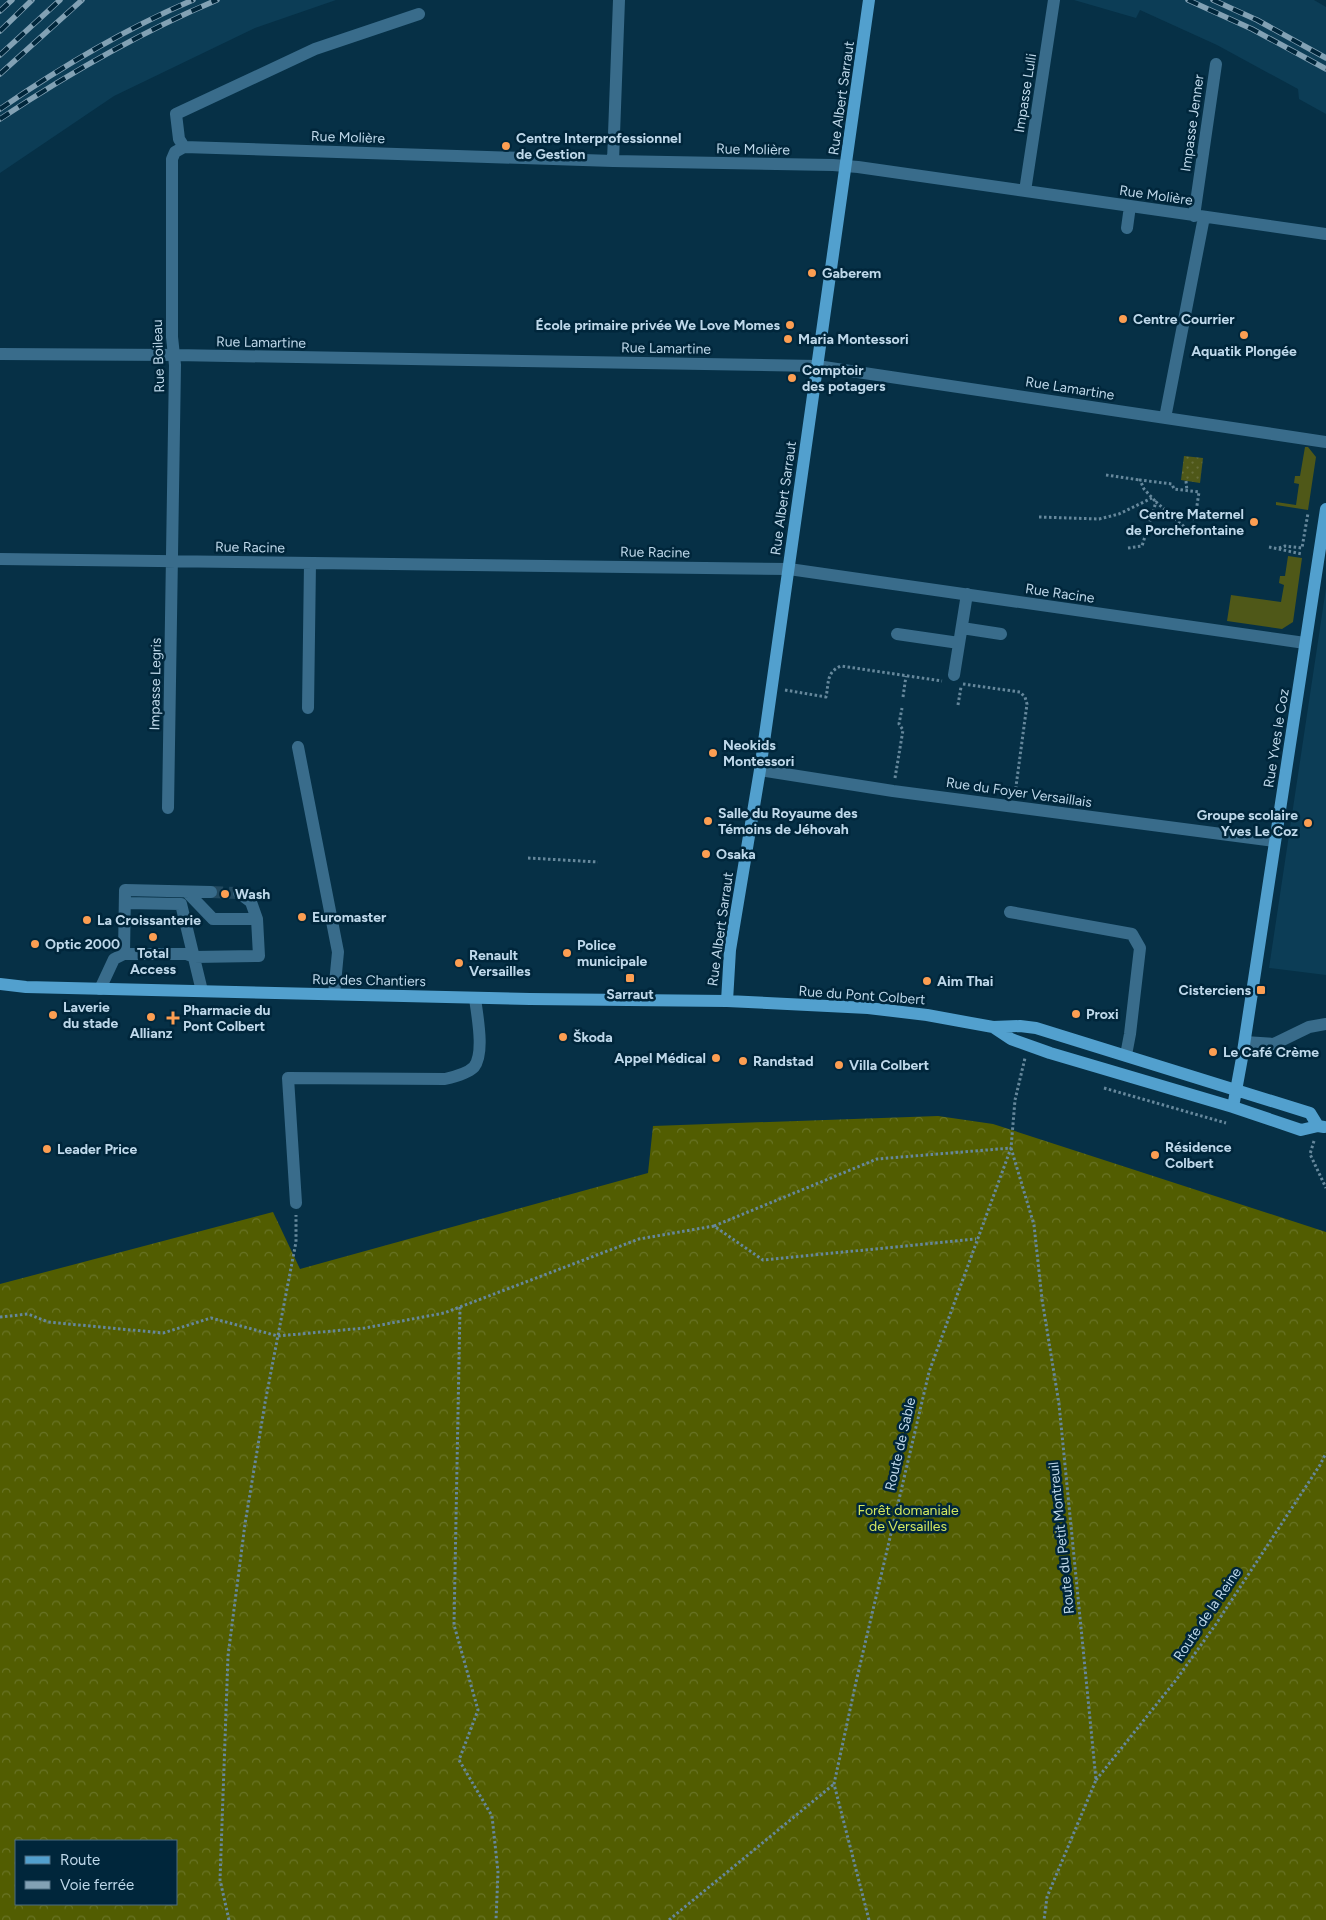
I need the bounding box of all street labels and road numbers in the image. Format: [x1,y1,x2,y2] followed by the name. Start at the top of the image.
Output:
[825,40,858,156] street label: Rue Albert Sarraut
[1011,52,1040,134] street label: Impasse Lulli
[1177,73,1208,173] street label: Impasse Jenner
[311,128,386,147] street label: Rue Molière
[716,140,790,159] street label: Rue Molière
[1118,182,1194,209] street label: Rue Molière
[149,319,168,393] street label: Rue Boileau
[216,333,306,352] street label: Rue Lamartine
[621,339,711,358] street label: Rue Lamartine
[1024,373,1116,404] street label: Rue Lamartine
[767,440,800,556] street label: Rue Albert Sarraut
[215,538,285,557] street label: Rue Racine
[620,543,690,562] street label: Rue Racine
[1024,580,1096,607] street label: Rue Racine
[146,637,165,731] street label: Impasse Legris
[1260,687,1293,789] street label: Rue Yves le Coz
[945,774,1093,811] street label: Rue du Foyer Versaillais
[704,871,737,987] street label: Rue Albert Sarraut
[312,971,426,990] street label: Rue des Chantiers
[798,983,926,1008] street label: Rue du Pont Colbert
[882,1396,920,1492] street label: Route de Sable
[1045,1461,1078,1615] street label: Route du Petit Montreuil
[1170,1564,1245,1664] street label: Route de la Reine

